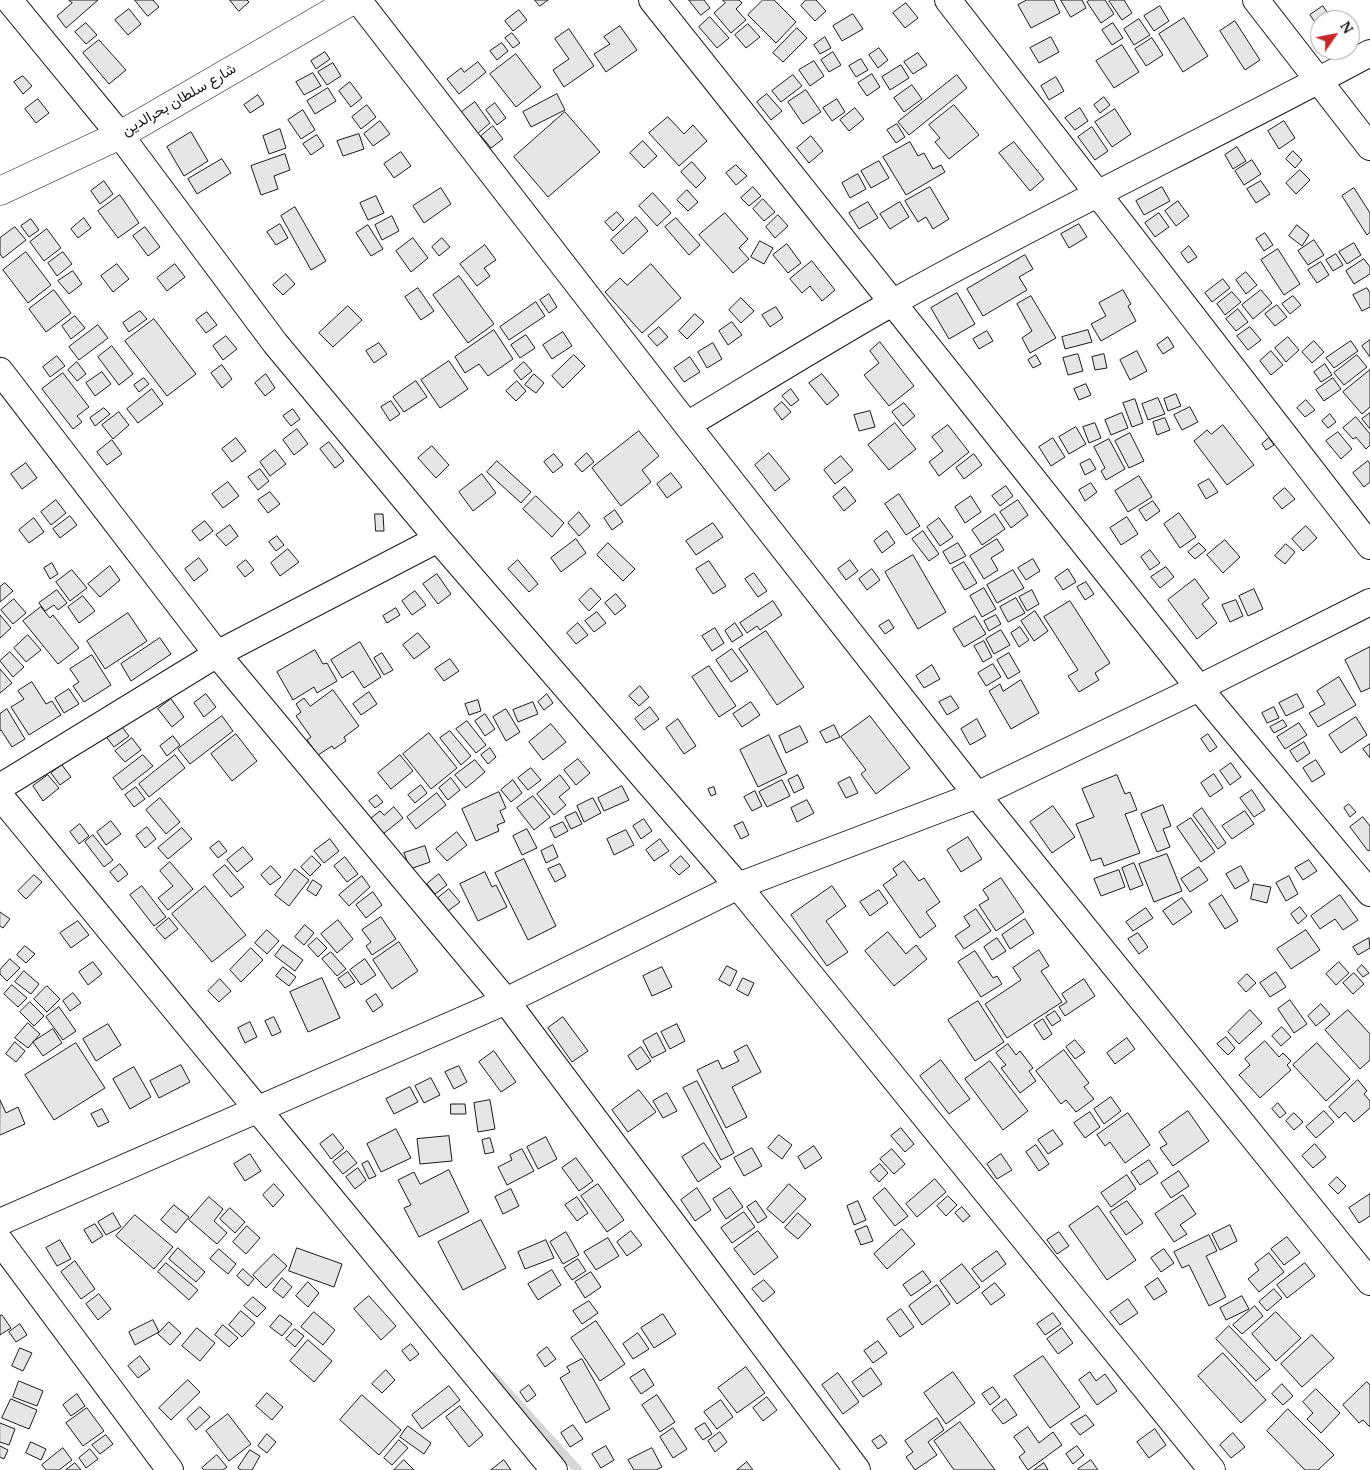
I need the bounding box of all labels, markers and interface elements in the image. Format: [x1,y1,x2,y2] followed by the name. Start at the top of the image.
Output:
[1310,10,1360,60] north arrow
[1336,18,1357,37] text: N
[119,60,239,140] street label: شارع سلطان بحرالدين

